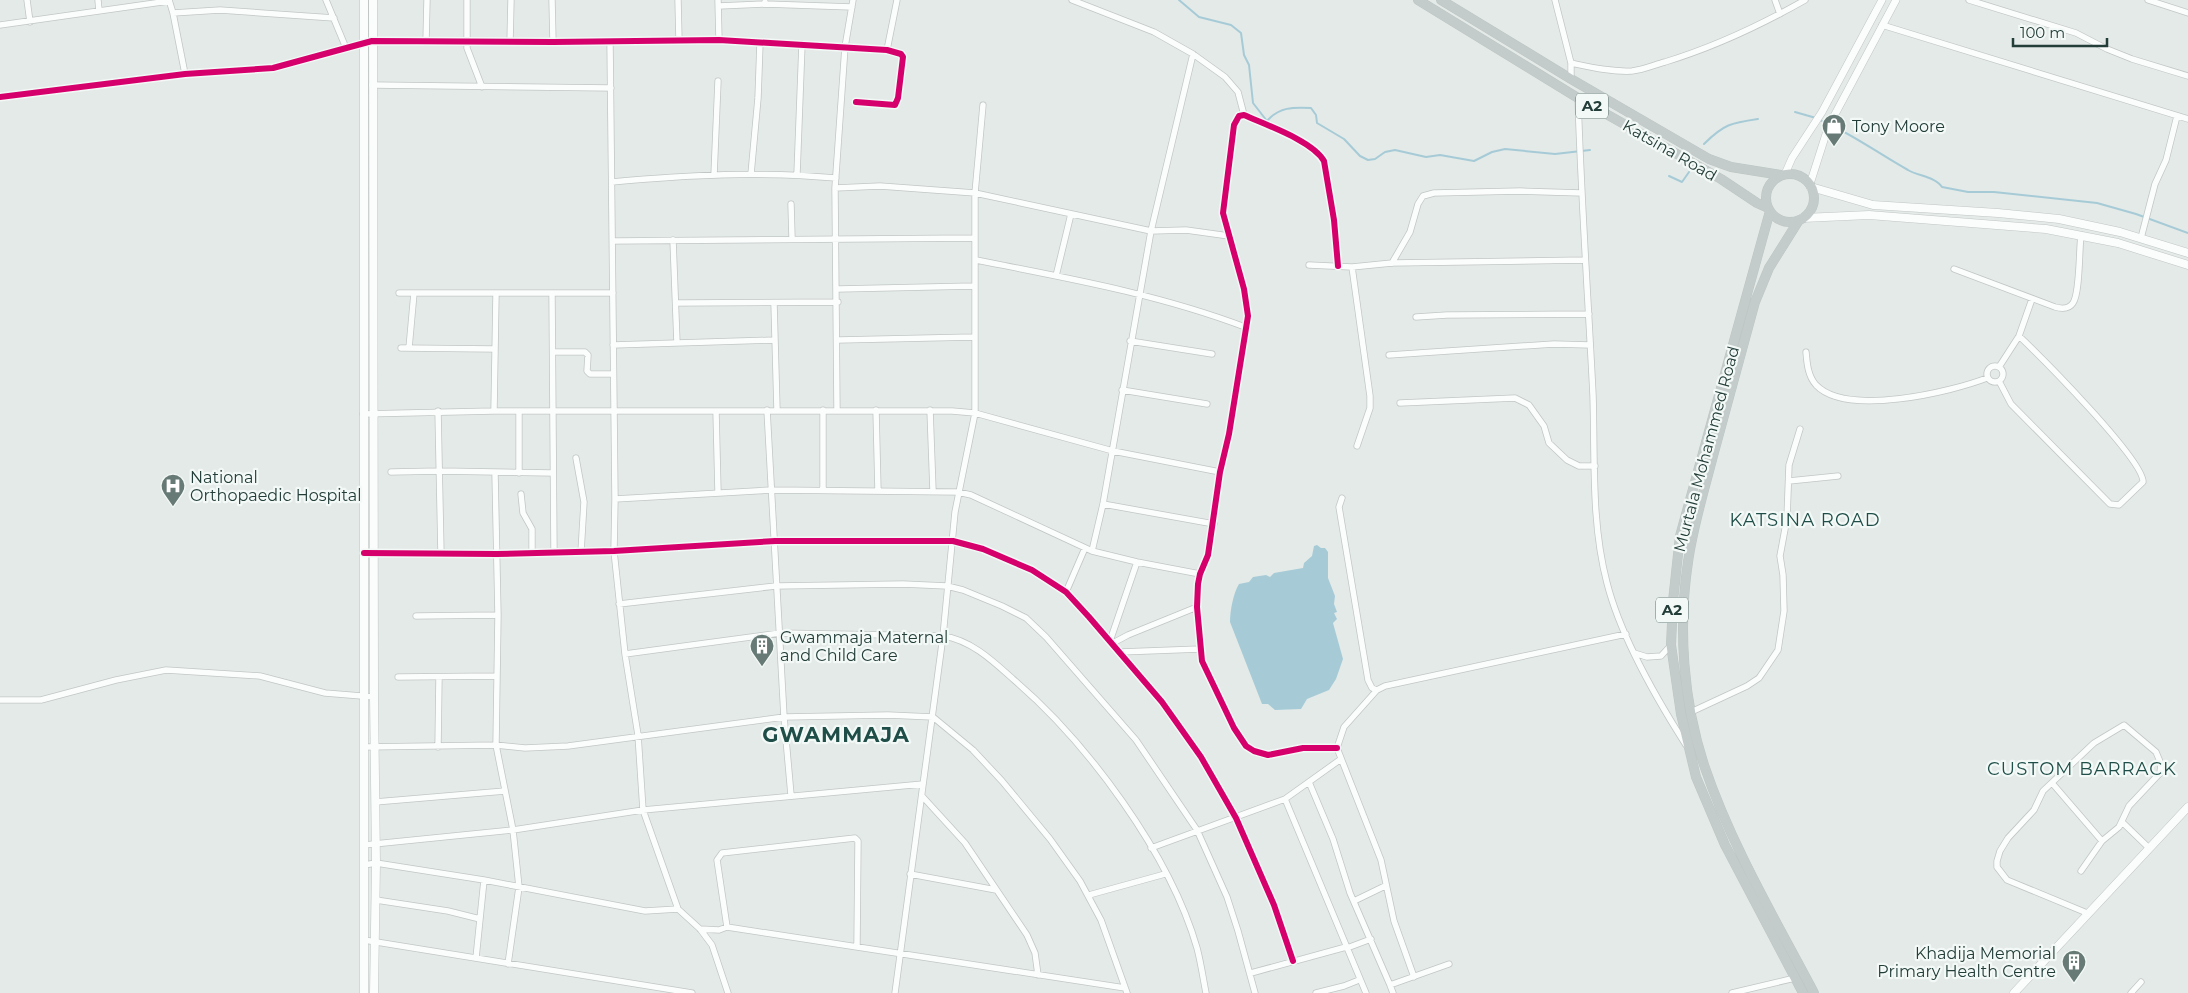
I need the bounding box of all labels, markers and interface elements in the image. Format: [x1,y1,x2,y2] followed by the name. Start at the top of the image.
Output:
[2013,15,2107,47] scale bar
[2020,23,2065,42] text: 100 m
[1576,94,1608,118] road number: A2
[1821,113,1847,147] shop icon: Tony Moore
[1619,116,1720,185] street label: Katsina Road
[1852,117,1945,136] place label: Tony Moore
[1670,344,1743,554] street label: Murtala Mohammed Road
[190,468,361,505] place label: National Orthopaedic Hospital
[160,473,186,507] hospital icon: National Orthopaedic Hospital
[1729,509,1881,531] district label: KATSINA ROAD
[1656,598,1688,622] road number: A2
[780,628,948,665] place label: Gwammaja Maternal and Child Care
[749,633,775,667] building icon: Gwammaja Maternal and Child Care
[762,722,910,747] district label: GWAMMAJA
[1987,758,2177,780] district label: CUSTOM BARRACK
[1877,944,2056,981] place label: Khadija Memorial Primary Health Centre
[2061,949,2087,983] building icon: Khadija Memorial Primary Health Centre

